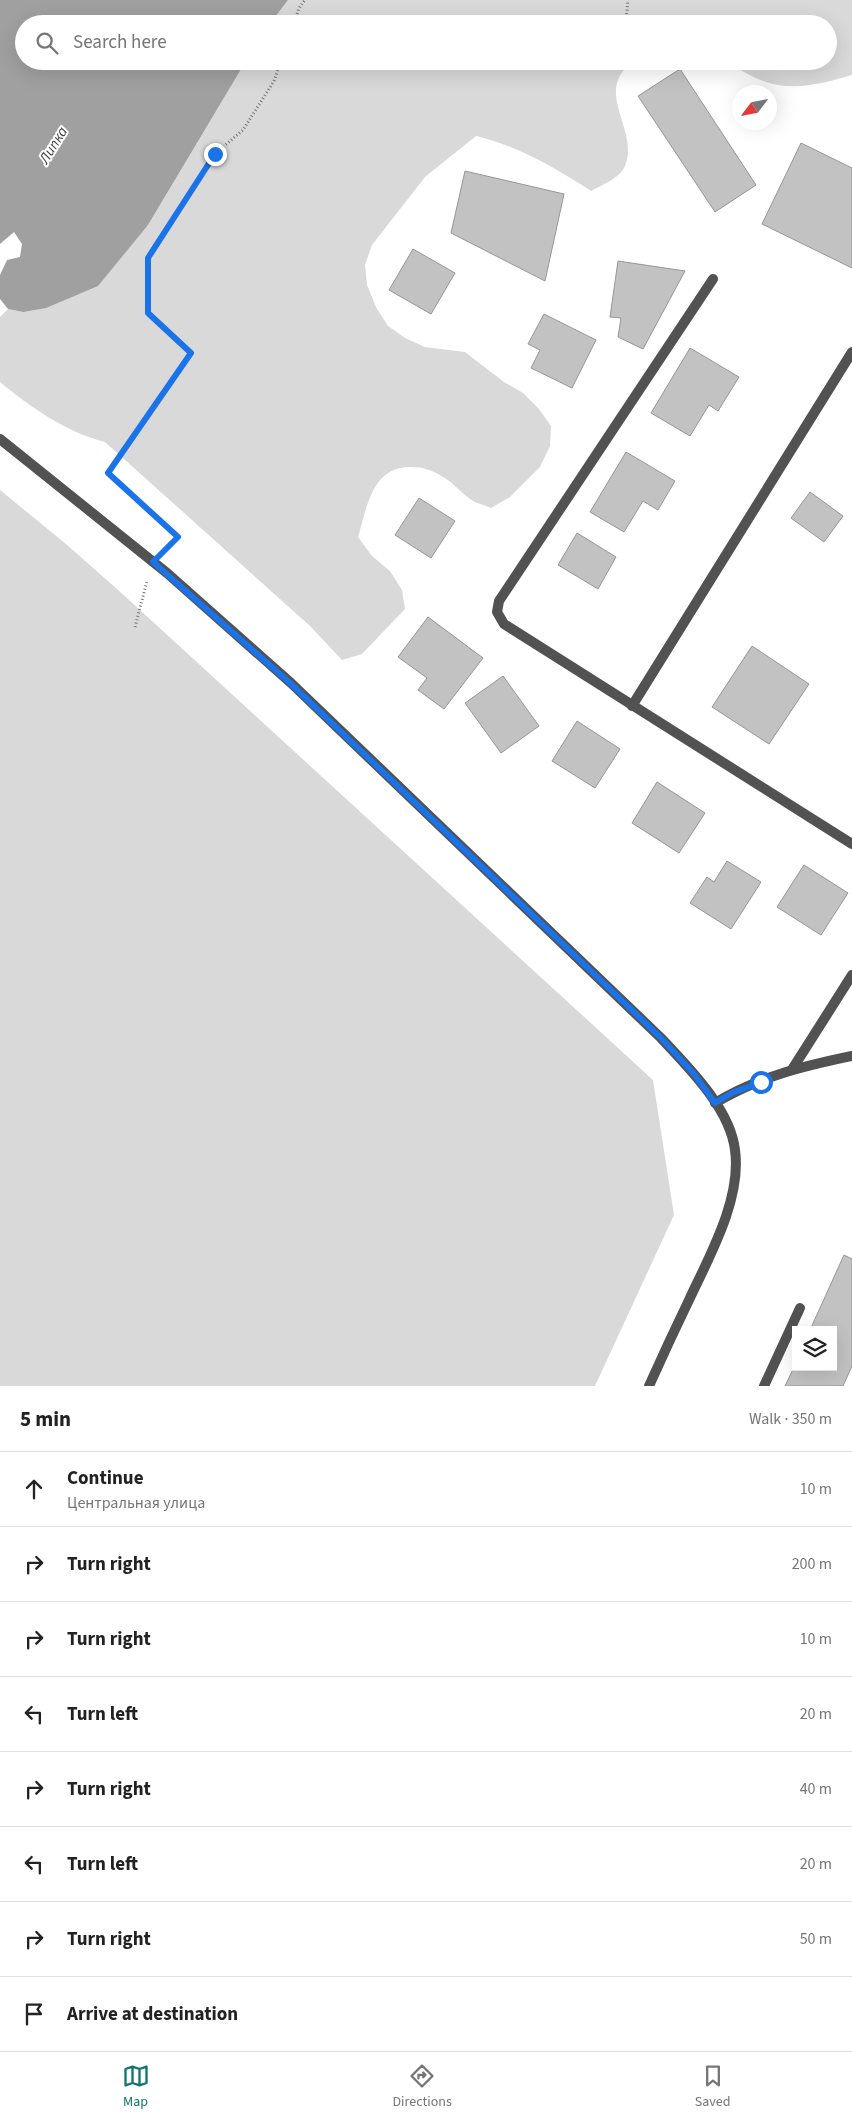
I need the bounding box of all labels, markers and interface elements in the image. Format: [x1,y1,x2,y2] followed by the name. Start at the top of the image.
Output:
[15,15,837,70] search box
[33,29,61,57] icon: search
[73,29,167,56] text: Search here
[732,85,777,130] north arrow
[33,123,73,169] water label: Липка
[204,143,227,166] route end
[750,1071,773,1094] route start
[792,1326,837,1371] map controls
[792,1326,837,1371] button: layers
[20,1404,71,1434] text: 5 min
[749,1408,832,1430] text: Walk · 350 m
[67,1465,144,1492] text: Continue
[20,1475,48,1503] icon: ahead
[800,1478,832,1500] text: 10 m
[67,1492,205,1514] text: Центральная улица
[20,1550,48,1578] icon: right
[67,1551,151,1578] text: Turn right
[792,1553,832,1575] text: 200 m
[20,1625,48,1653] icon: right
[67,1626,151,1653] text: Turn right
[800,1628,832,1650] text: 10 m
[20,1700,48,1728] icon: left
[67,1701,138,1728] text: Turn left
[800,1703,832,1725] text: 20 m
[20,1775,48,1803] icon: right
[67,1776,151,1803] text: Turn right
[800,1778,832,1800] text: 40 m
[20,1850,48,1878] icon: left
[67,1851,138,1878] text: Turn left
[800,1853,832,1875] text: 20 m
[20,1925,48,1953] icon: right
[67,1926,151,1953] text: Turn right
[800,1928,832,1950] text: 50 m
[20,2000,48,2028] icon: arrive
[67,2001,238,2028] text: Arrive at destination
[122,2062,150,2112] tab: Map
[393,2062,452,2112] tab: Directions
[695,2062,730,2112] tab: Saved

